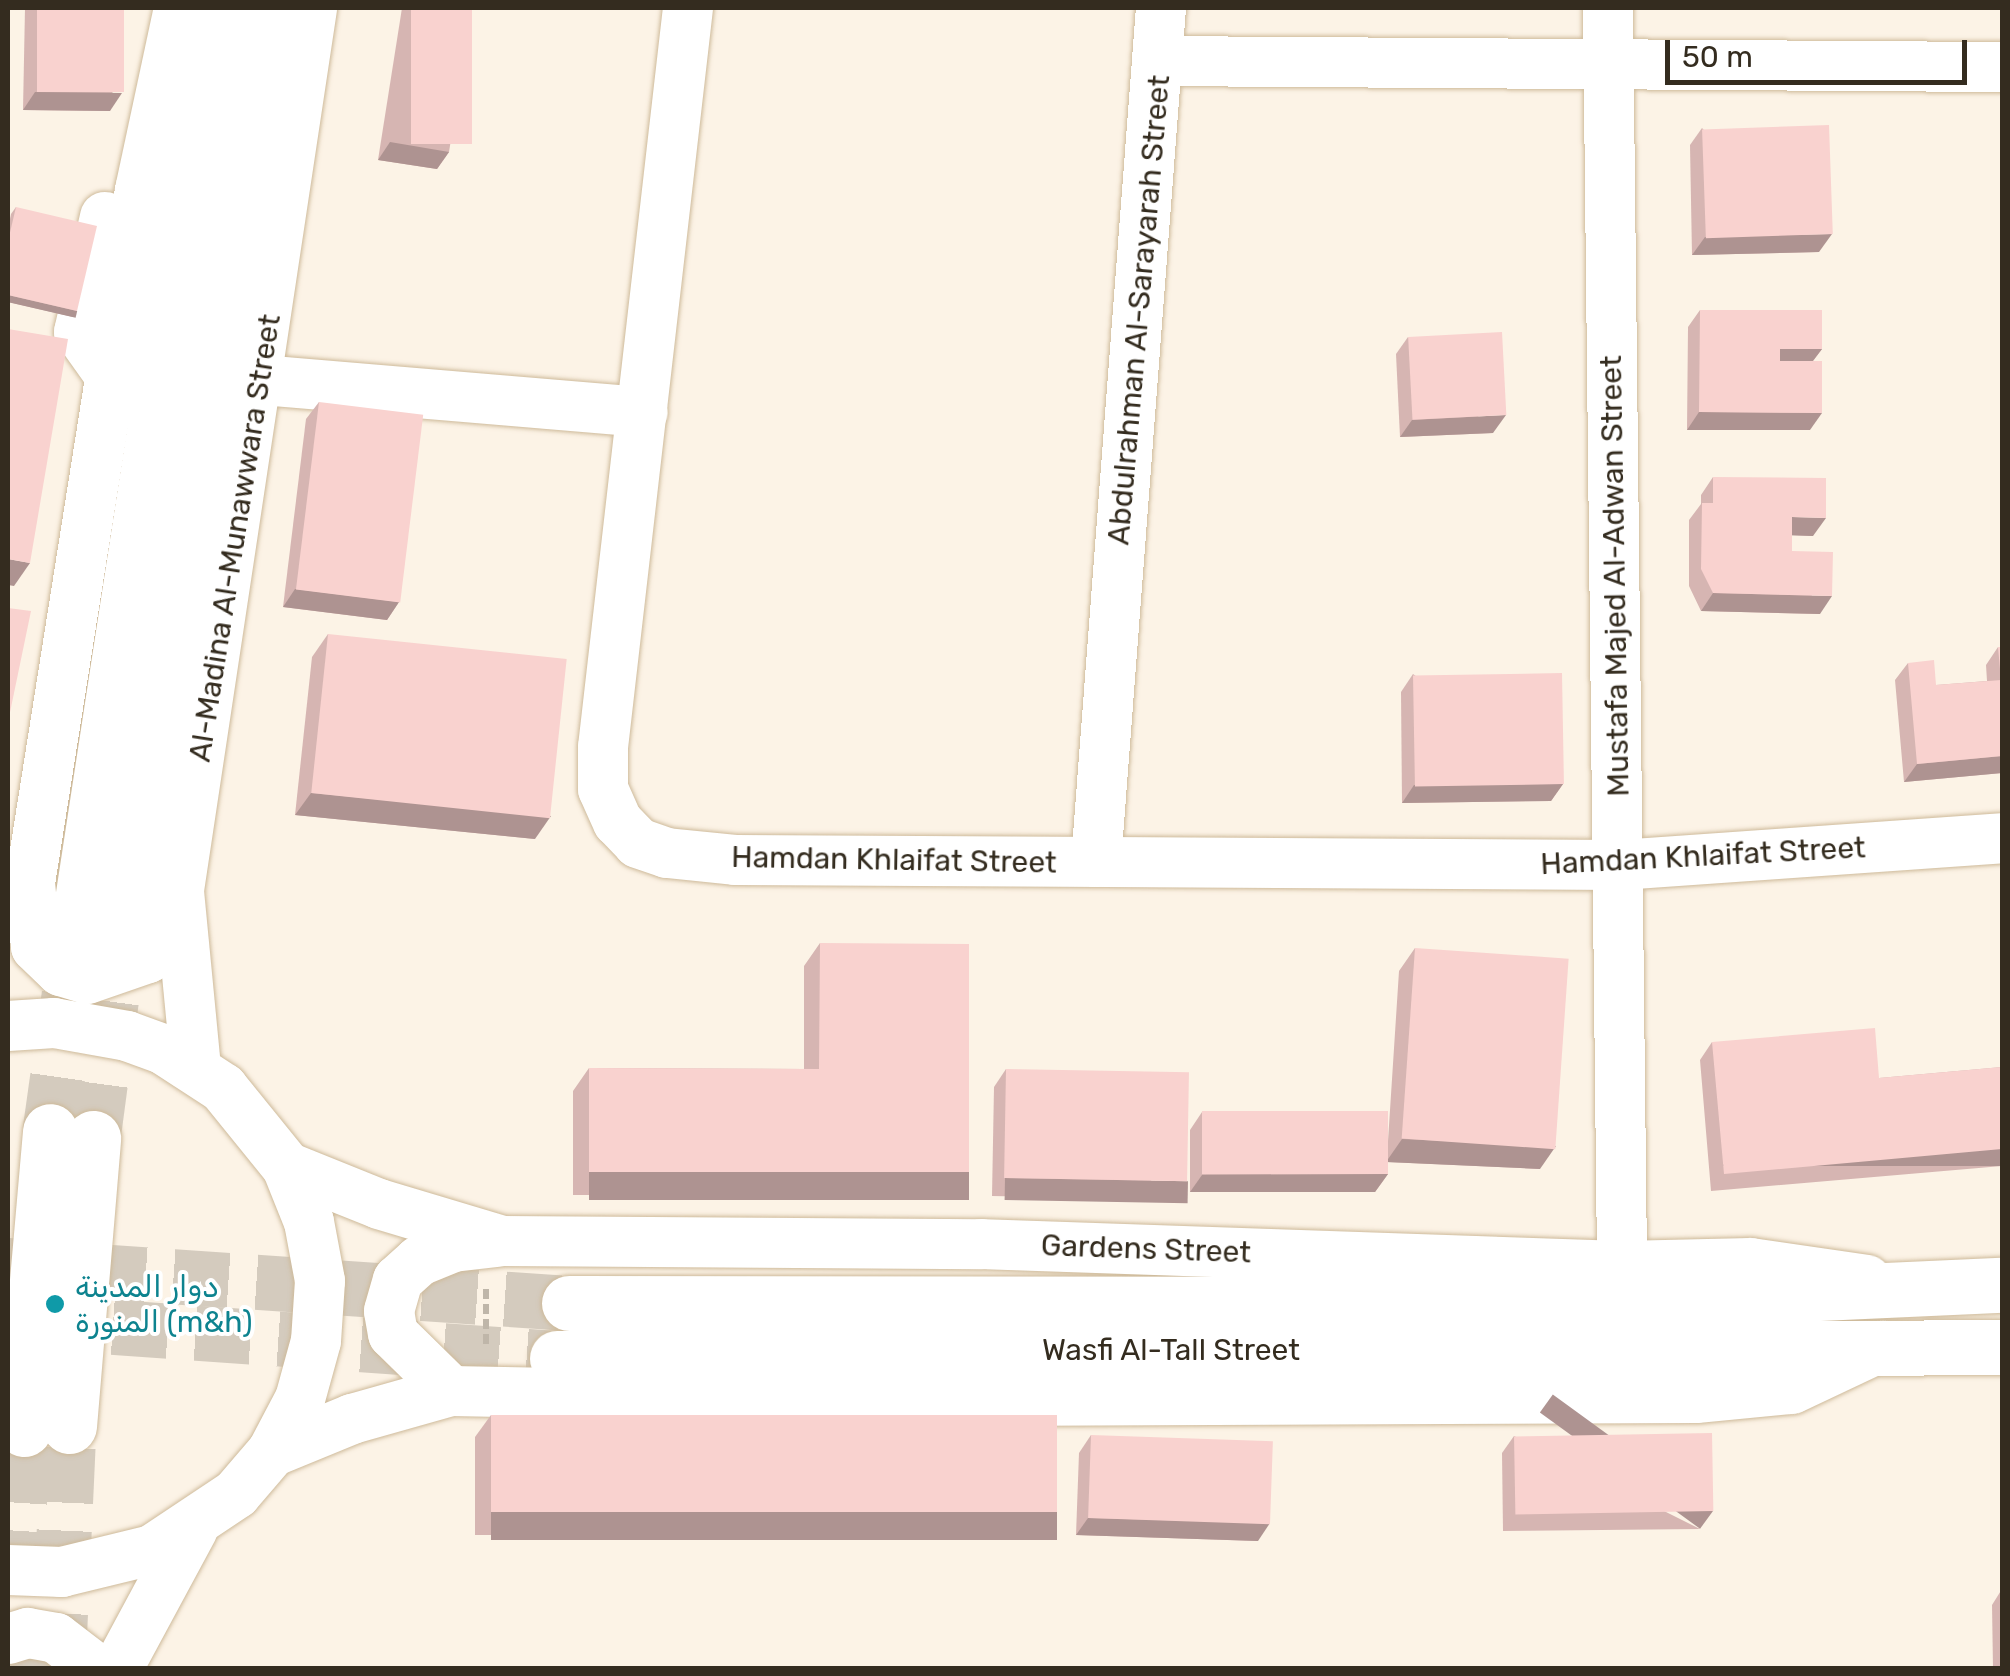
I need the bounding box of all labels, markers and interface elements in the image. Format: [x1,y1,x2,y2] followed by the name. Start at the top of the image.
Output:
[1670,20,1972,82] scale bar
[1682,39,1753,75] text: 50 m
[1100,73,1178,547] street label: Abdulrahman Al-Sarayarah Street
[182,311,288,765] street label: Al-Madina Al-Munawwara Street
[1593,355,1637,797] street label: Mustafa Majed Al-Adwan Street
[1540,830,1866,882] street label: Hamdan Khlaifat Street
[731,839,1057,881] street label: Hamdan Khlaifat Street
[1040,1227,1252,1271] street label: Gardens Street
[75,1269,251,1340] place label: دوار المدينة المنورة (m&h)
[44,1293,66,1315] marker: دوار المدينة المنورة (m&h)
[1042,1332,1300,1368] street label: Wasfi Al-Tall Street

